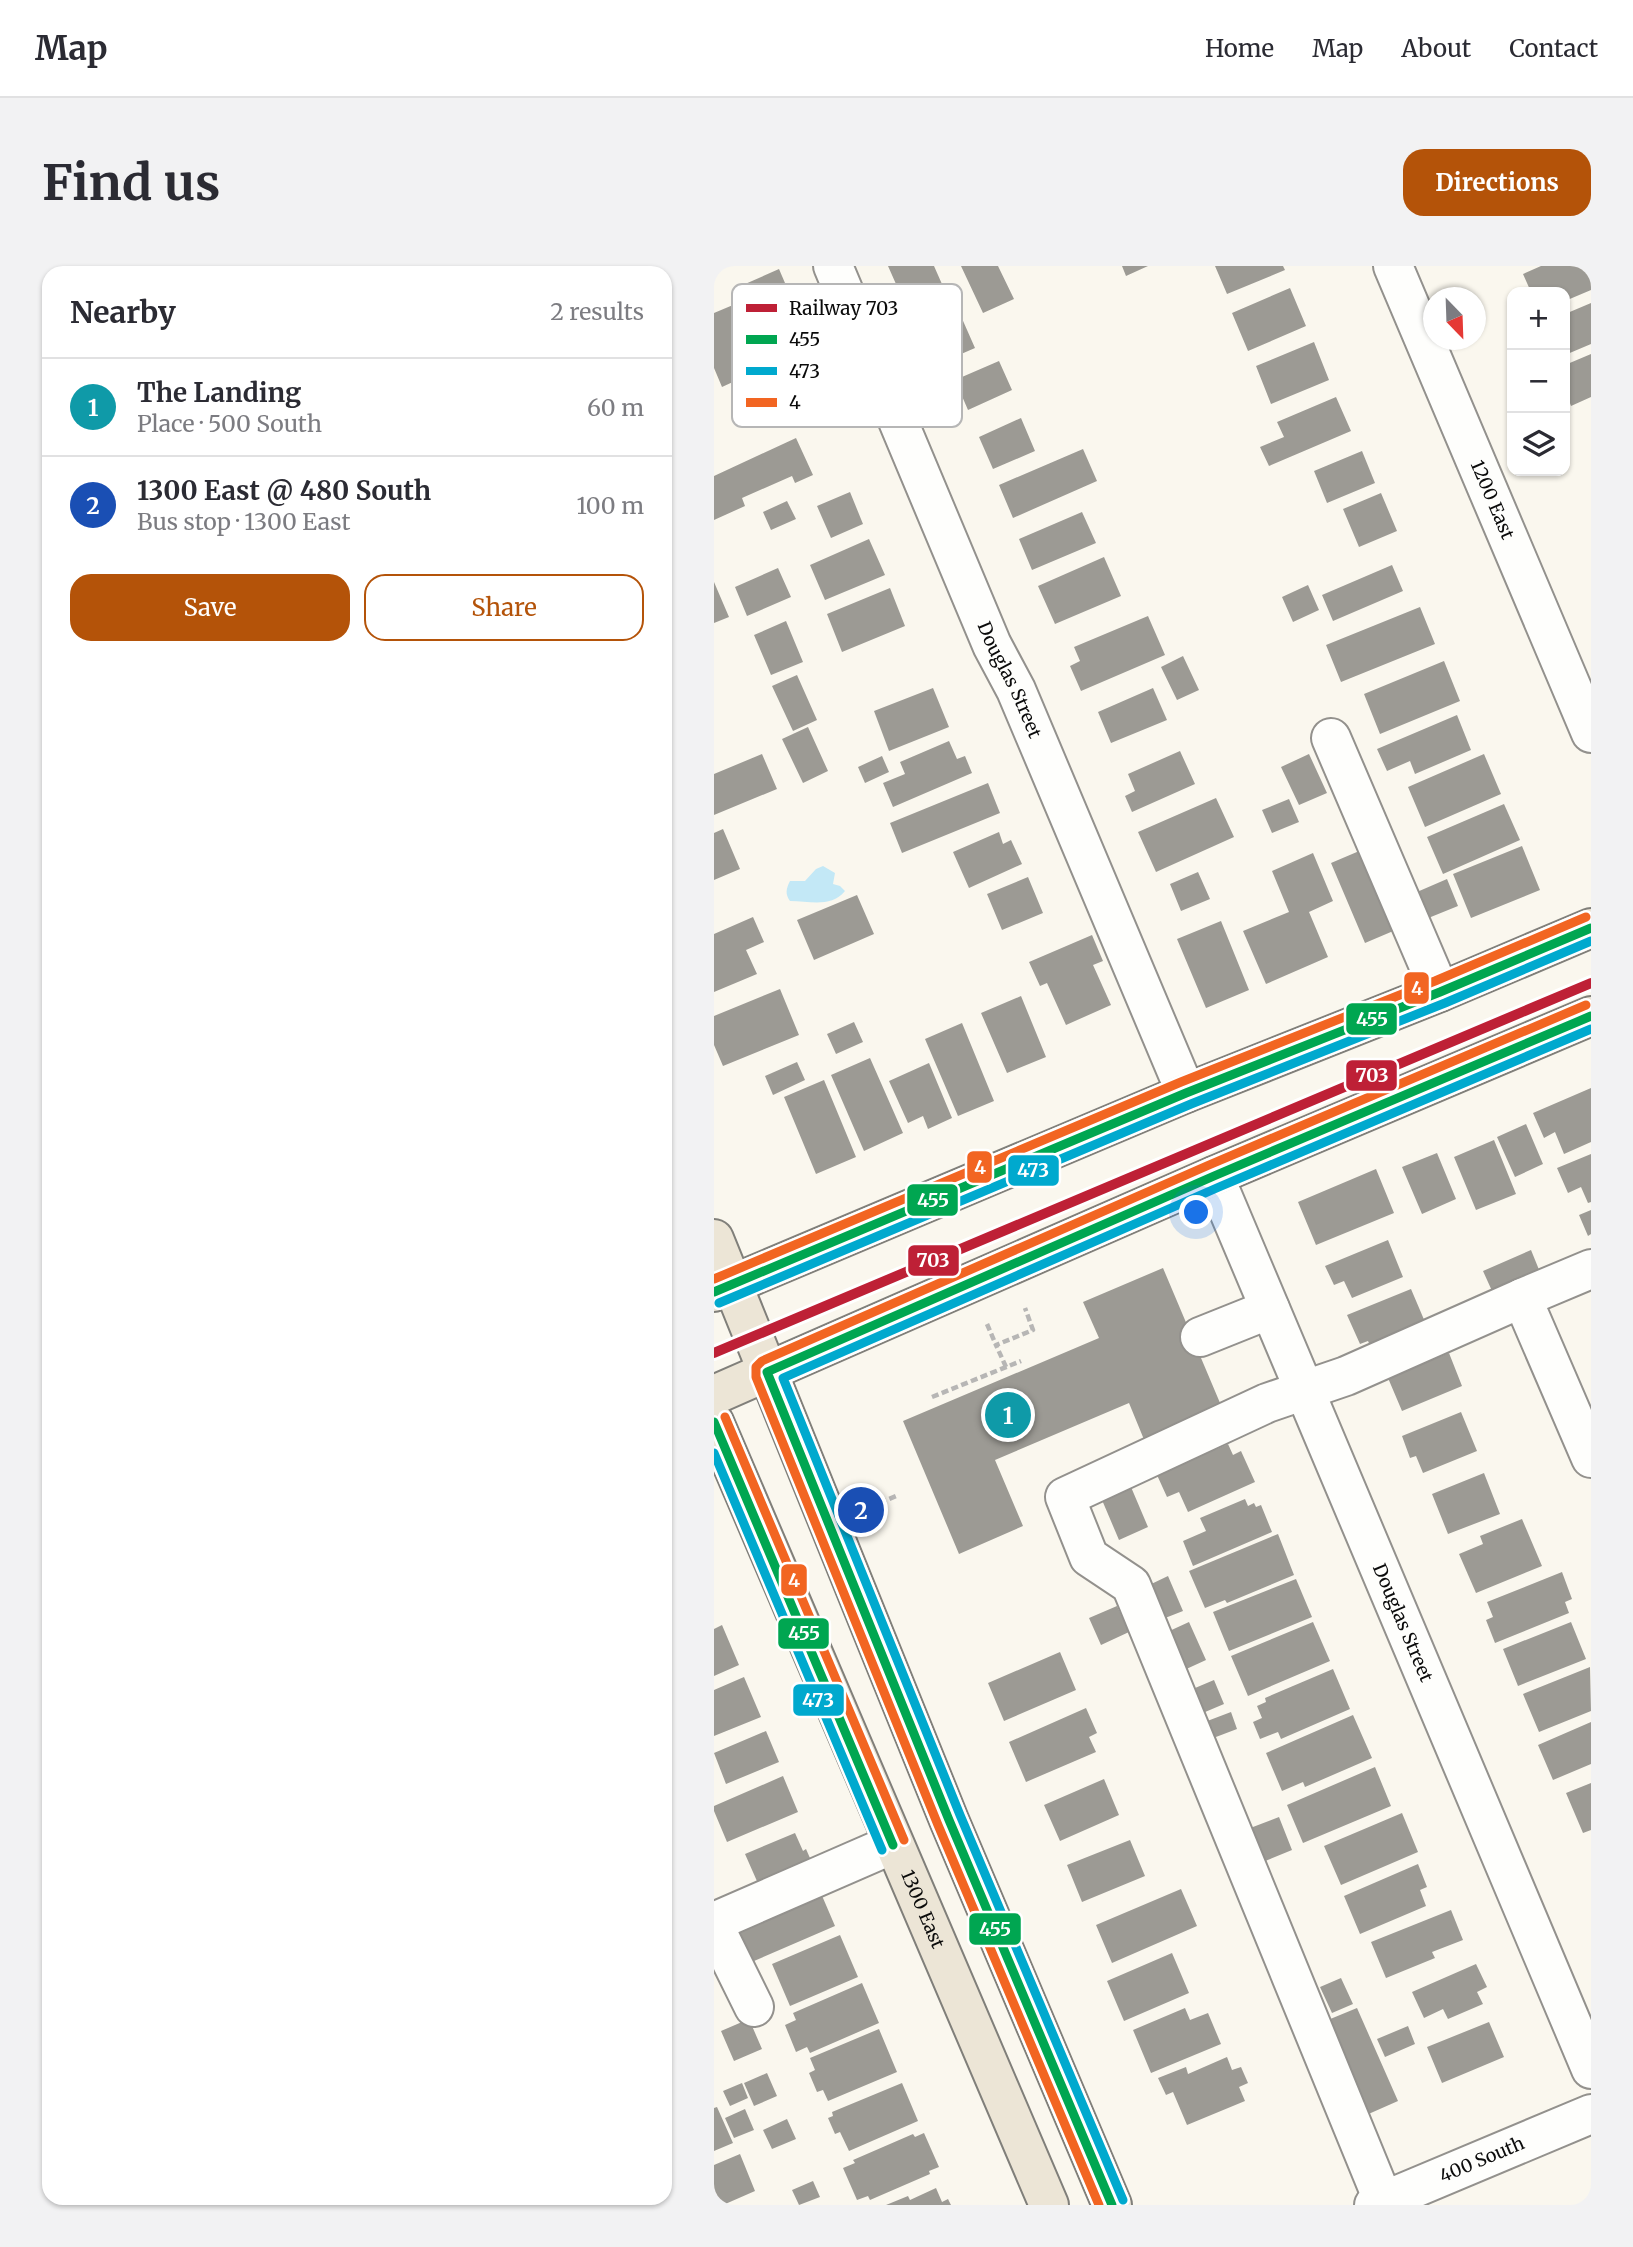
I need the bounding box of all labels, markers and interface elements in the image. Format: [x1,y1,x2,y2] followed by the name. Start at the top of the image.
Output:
[35,28,108,69] text: Map
[1205,33,1274,64] text: Home
[1312,33,1363,64] text: Map
[1401,33,1471,64] text: About
[1509,33,1598,64] text: Contact
[1403,149,1591,216] button: Directions
[42,152,220,213] text: Find us
[732,284,962,427] legend
[1423,287,1486,350] north arrow
[1507,287,1570,476] map controls
[1507,287,1570,350] button: +
[70,293,176,331] text: Nearby
[789,296,898,320] text: Railway 703
[550,297,644,326] text: 2 results
[789,327,820,351] text: 455
[1507,350,1570,413] button: −
[789,359,820,383] text: 473
[137,376,301,409] text: The Landing
[789,390,801,414] text: 4
[88,393,98,422] text: 1
[587,393,644,422] text: 60 m
[137,409,322,438] text: Place · 500 South
[1507,413,1570,476] button: layers
[1466,457,1519,543] street label: 1200 East
[137,474,431,507] text: 1300 East @ 480 South
[86,491,100,520] text: 2
[576,491,644,520] text: 100 m
[137,507,350,536] text: Bus stop · 1300 East
[70,574,350,641] button: Save
[364,574,644,641] button: Share
[973,618,1047,741] street label: Douglas Street
[1403,971,1430,1005] line badge: 4
[1411,976,1423,1000] text: 4
[1345,1002,1398,1036] line badge: 455
[1356,1007,1388,1031] text: 455
[1345,1059,1398,1092] line badge: 703
[1355,1063,1389,1087] text: 703
[966,1150,993,1184] line badge: 4
[1007,1154,1060,1187] line badge: 473
[974,1155,986,1179] text: 4
[1017,1158,1049,1182] text: 473
[906,1183,959,1217] line badge: 455
[917,1188,949,1212] text: 455
[1179,1195,1213,1229] your location
[907,1244,960,1277] line badge: 703
[916,1248,950,1272] text: 703
[985,1389,1031,1441] pin: 1
[838,1484,884,1536] pin: 2
[1368,1560,1438,1685] street label: Douglas Street
[780,1563,808,1597] line badge: 4
[788,1568,800,1592] text: 4
[777,1617,830,1650] line badge: 455
[788,1621,820,1645] text: 455
[792,1683,845,1717] line badge: 473
[802,1688,834,1712] text: 473
[896,1866,950,1952] street label: 1300 East
[968,1912,1022,1946] line badge: 455
[979,1917,1011,1941] text: 455
[1436,2131,1528,2187] street label: 400 South

